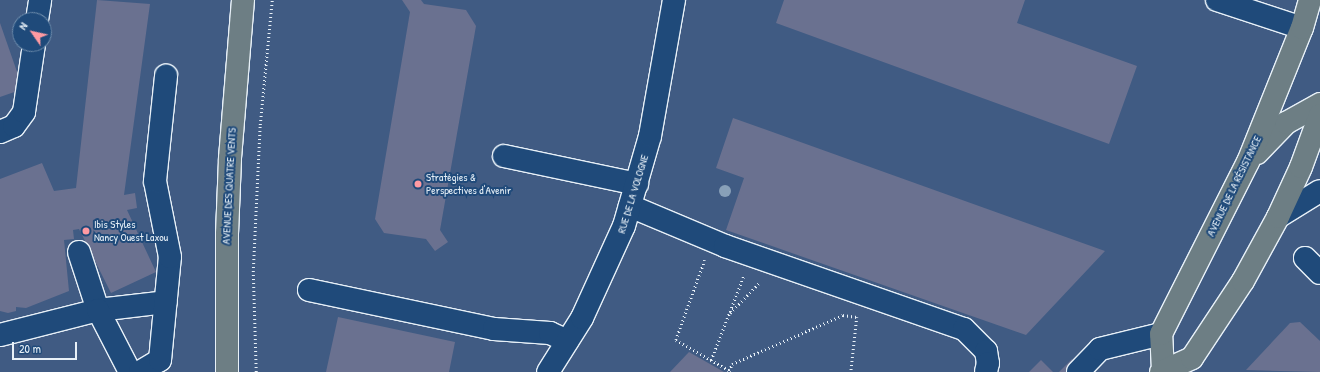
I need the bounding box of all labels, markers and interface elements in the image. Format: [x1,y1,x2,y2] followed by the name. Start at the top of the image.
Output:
[12,12,52,52] north arrow
[15,20,30,32] text: N
[219,127,239,245] street label: AVENUE DES QUATRE VENTS
[1204,134,1264,238] street label: AVENUE DE LA RÉSISTANCE
[615,153,651,235] street label: RUE DE LA VOLOGNE
[426,171,511,197] place label: Stratégies & Perspectives d'Avenir
[413,179,423,189] marker: Stratégies & Perspectives d'Avenir
[94,218,168,244] place label: Ibis Styles Nancy Ouest Laxou
[81,226,91,236] marker: Ibis Styles Nancy Ouest Laxou
[14,334,79,360] scale bar
[19,340,41,357] text: 20 m

